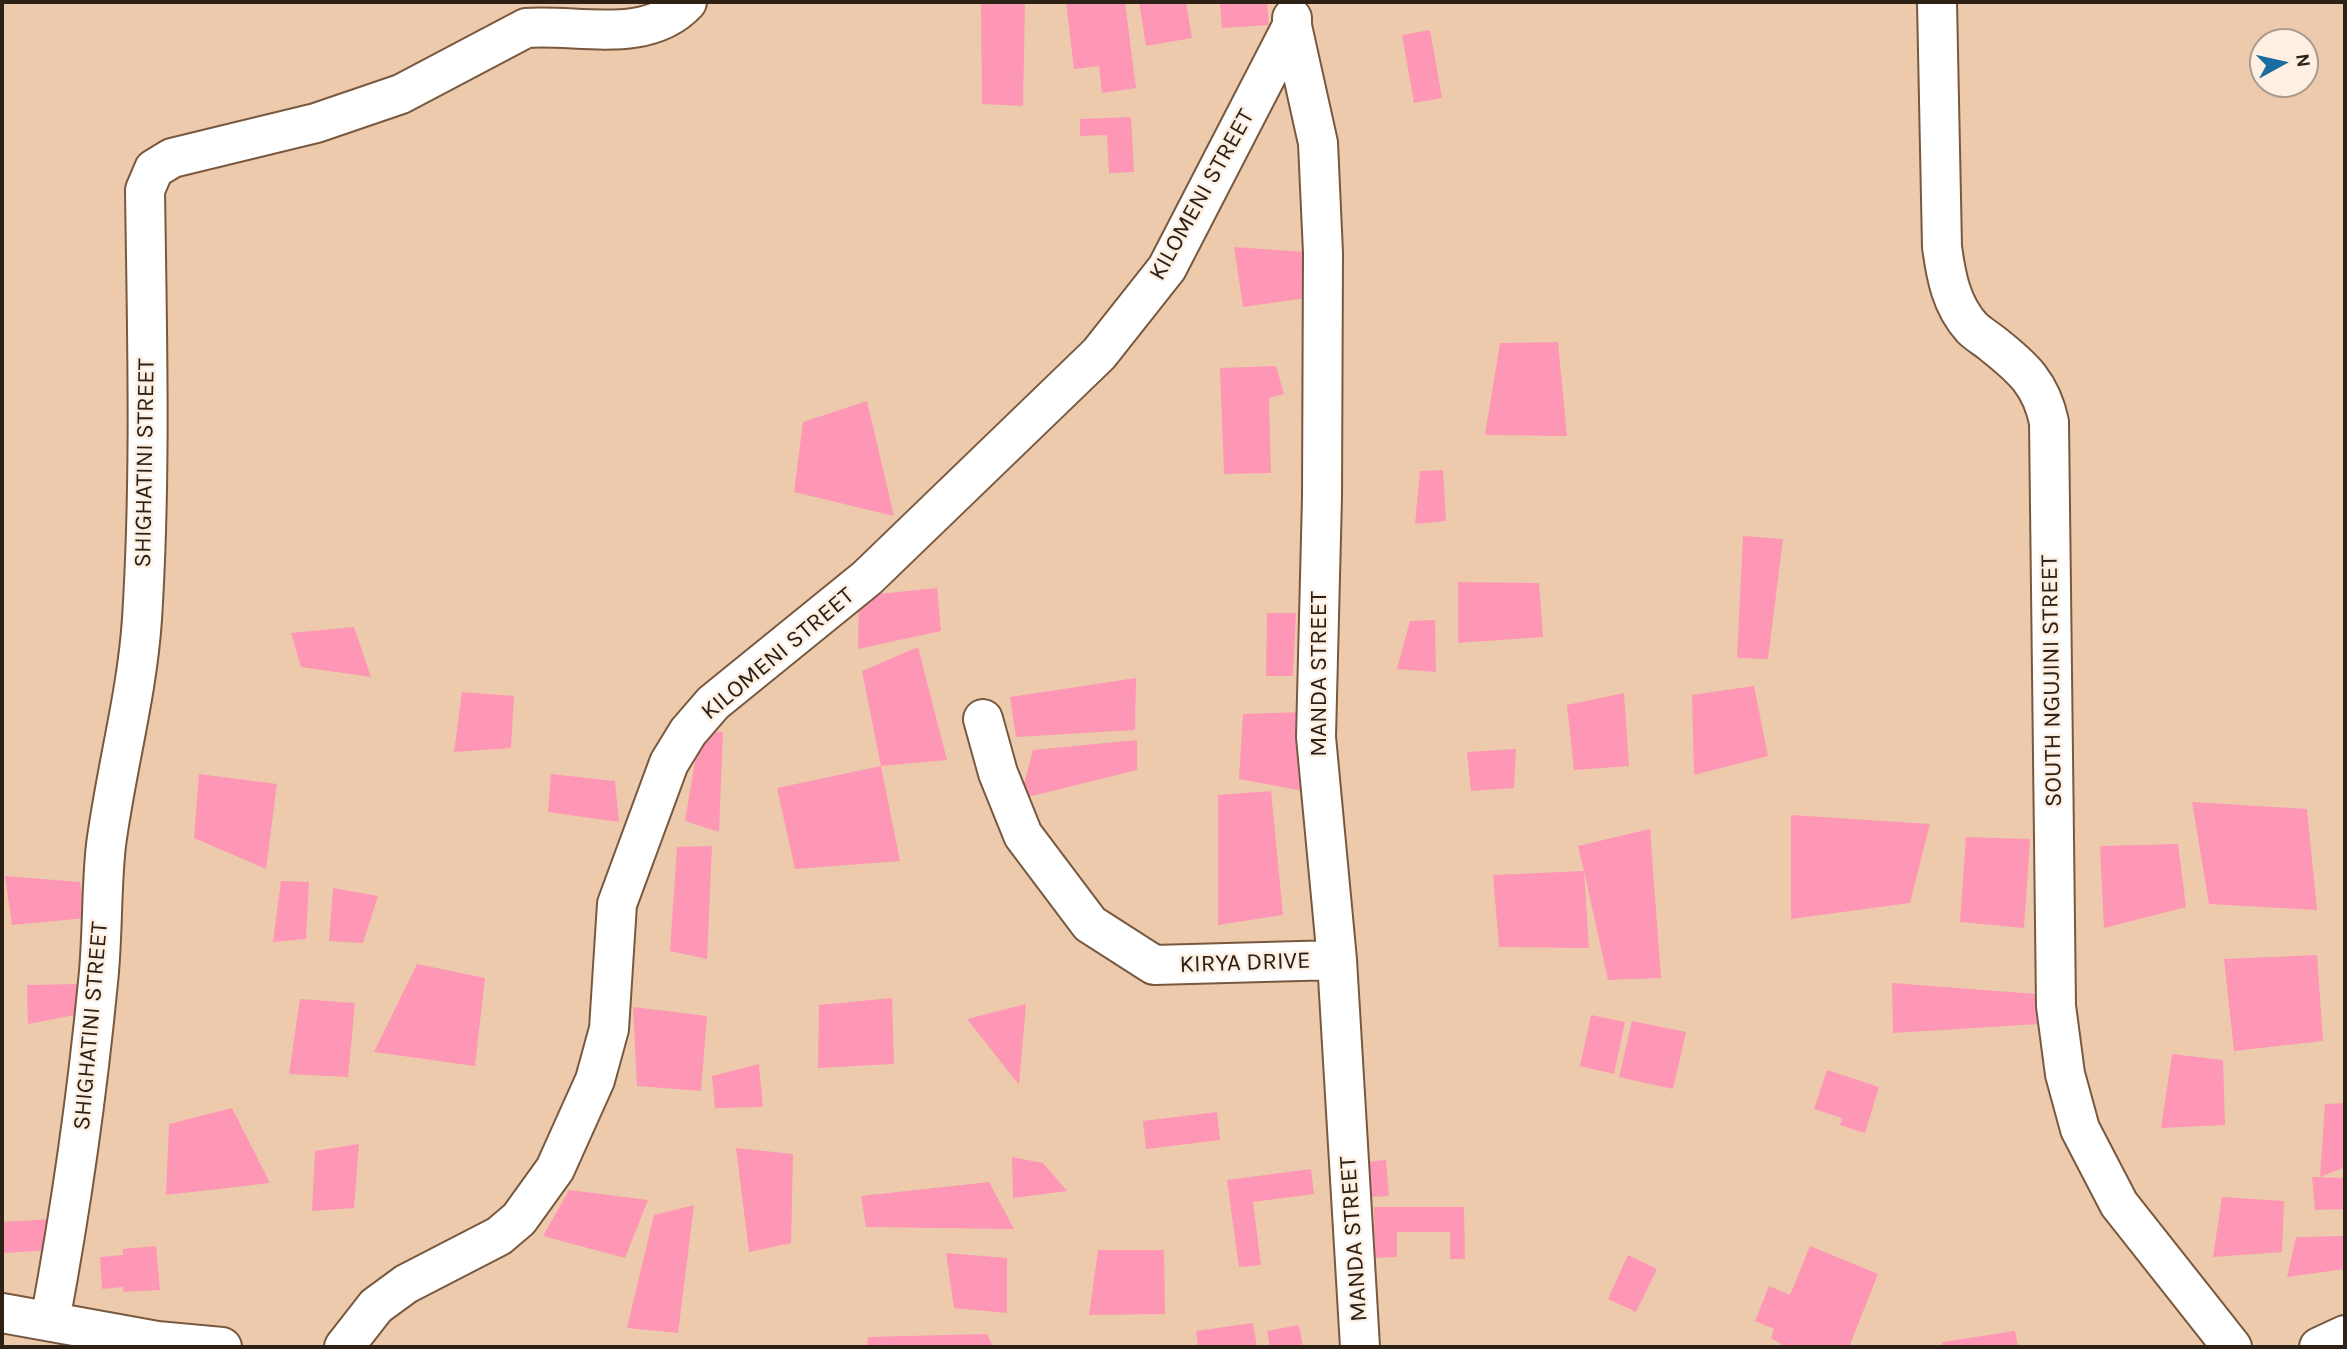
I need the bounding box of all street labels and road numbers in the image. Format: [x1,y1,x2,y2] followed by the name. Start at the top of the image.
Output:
[1143,105,1261,285] street label: KILOMENI STREET
[129,358,161,568] street label: SHIGHATINI STREET
[2035,555,2069,807] street label: SOUTH NGUJINI STREET
[696,582,860,726] street label: KILOMENI STREET
[1305,591,1333,757] street label: MANDA STREET
[68,920,114,1132] street label: SHIGHATINI STREET
[1179,946,1311,980] street label: KIRYA DRIVE
[1334,1155,1374,1323] street label: MANDA STREET

